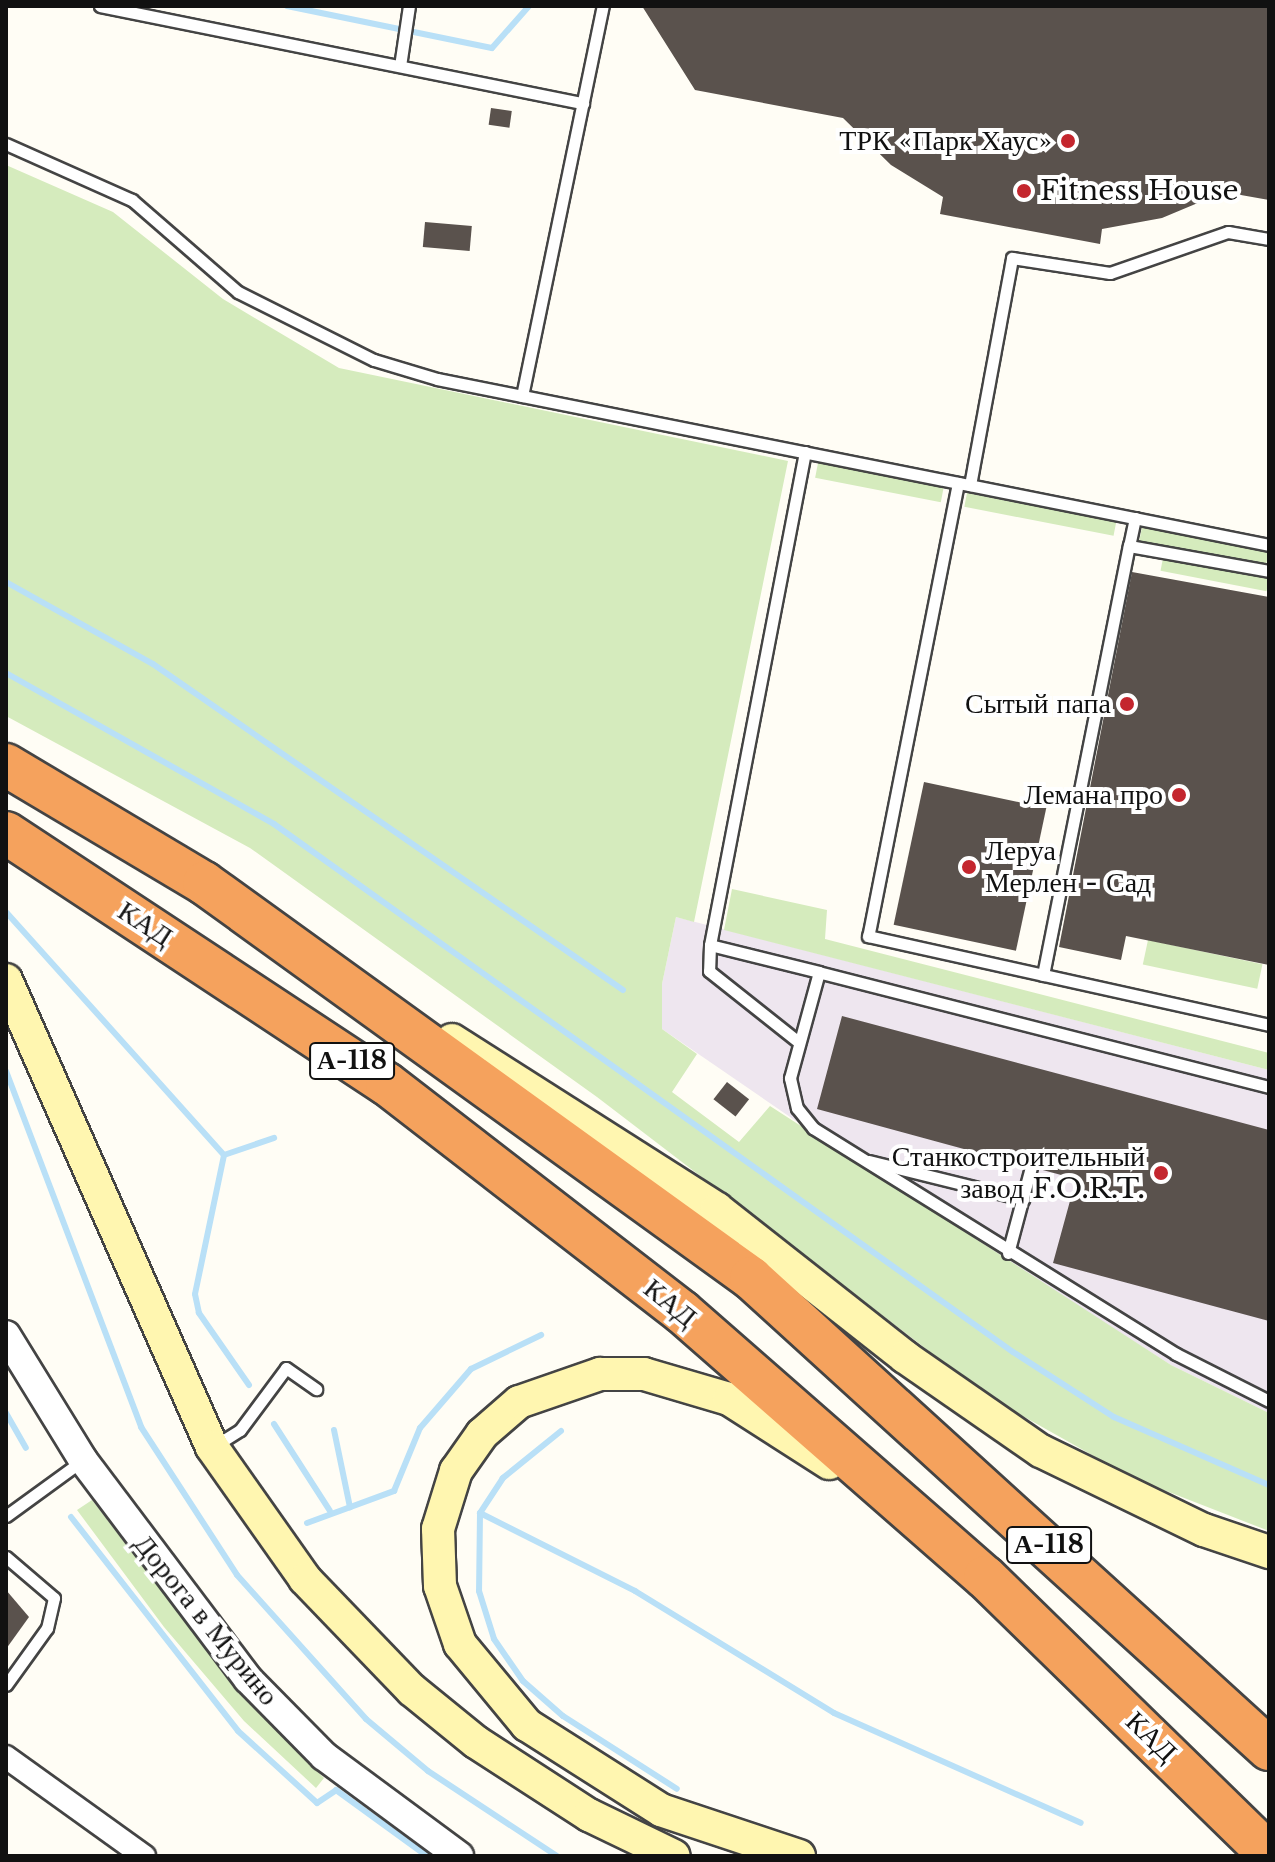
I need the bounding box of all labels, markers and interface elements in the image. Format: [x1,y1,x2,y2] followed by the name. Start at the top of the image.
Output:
[839,124,1052,158] place label: ТРК «Парк Хаус»
[1059,132,1077,150] marker: ТРК «Парк Хаус»
[1040,174,1239,208] place label: Fitness House
[1015,182,1033,200] marker: Fitness House
[965,687,1111,721] place label: Сытый папа
[1118,695,1136,713] marker: Сытый папа
[1023,778,1163,812] place label: Лемана про
[1170,786,1188,804] marker: Лемана про
[985,834,1151,900] place label: Леруа Мерлен - Сад
[960,858,978,876] marker: Леруа Мерлен - Сад
[112,894,178,954] street label: КАД
[308,1039,396,1083] road number: А-118
[892,1140,1145,1206] place label: Станкостроительный завод F.O.R.T.
[1152,1164,1170,1182] marker: Станкостроительный завод F.O.R.T.
[637,1272,703,1334] street label: КАД
[1005,1523,1093,1567] road number: А-118
[127,1528,285,1712] street label: Дорога в Мурино
[1118,1705,1184,1769] street label: КАД

